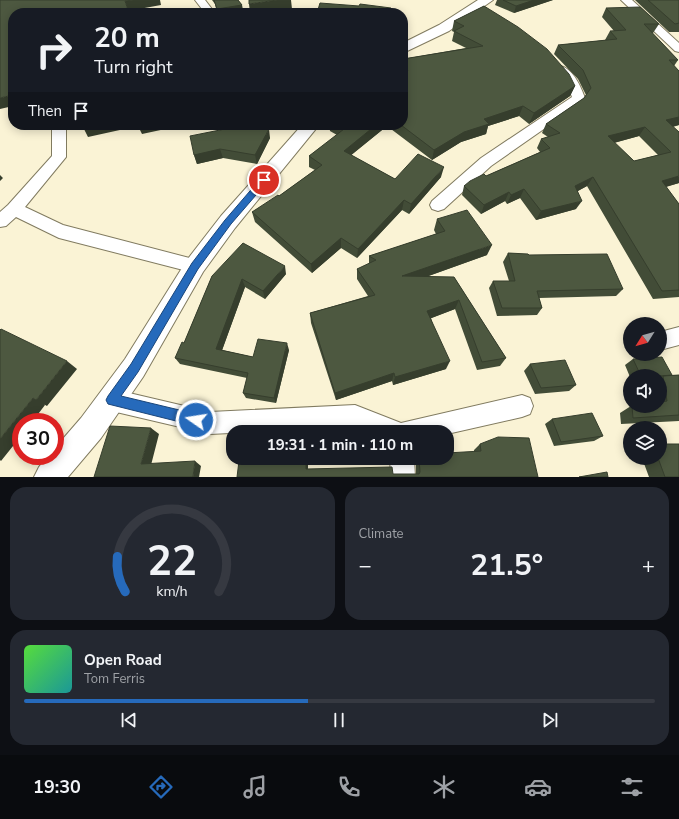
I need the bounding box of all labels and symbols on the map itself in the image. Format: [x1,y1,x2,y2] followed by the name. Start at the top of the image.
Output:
[247,163,281,197] pin
[623,317,667,361] north arrow
[175,399,217,441] position arrow
[12,413,64,465] speed limit sign: 30

